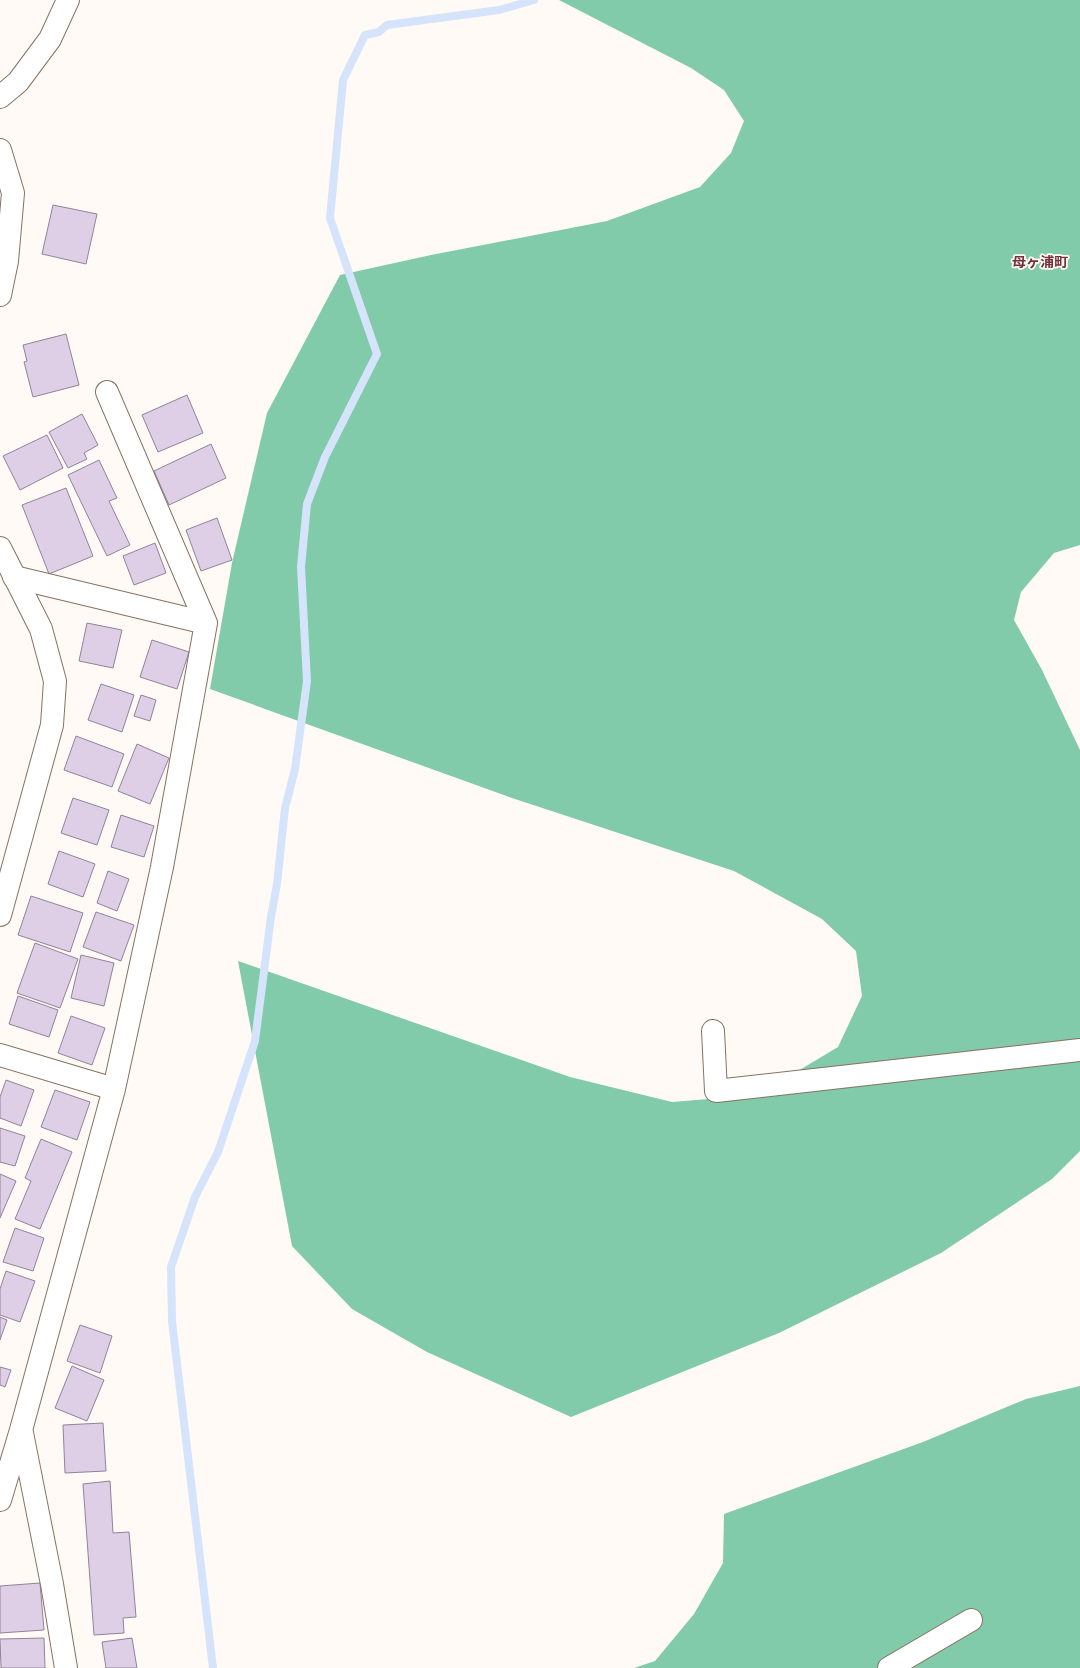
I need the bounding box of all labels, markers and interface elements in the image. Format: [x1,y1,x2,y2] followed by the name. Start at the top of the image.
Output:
[1012,254,1068,270] district label: 母ヶ浦町

